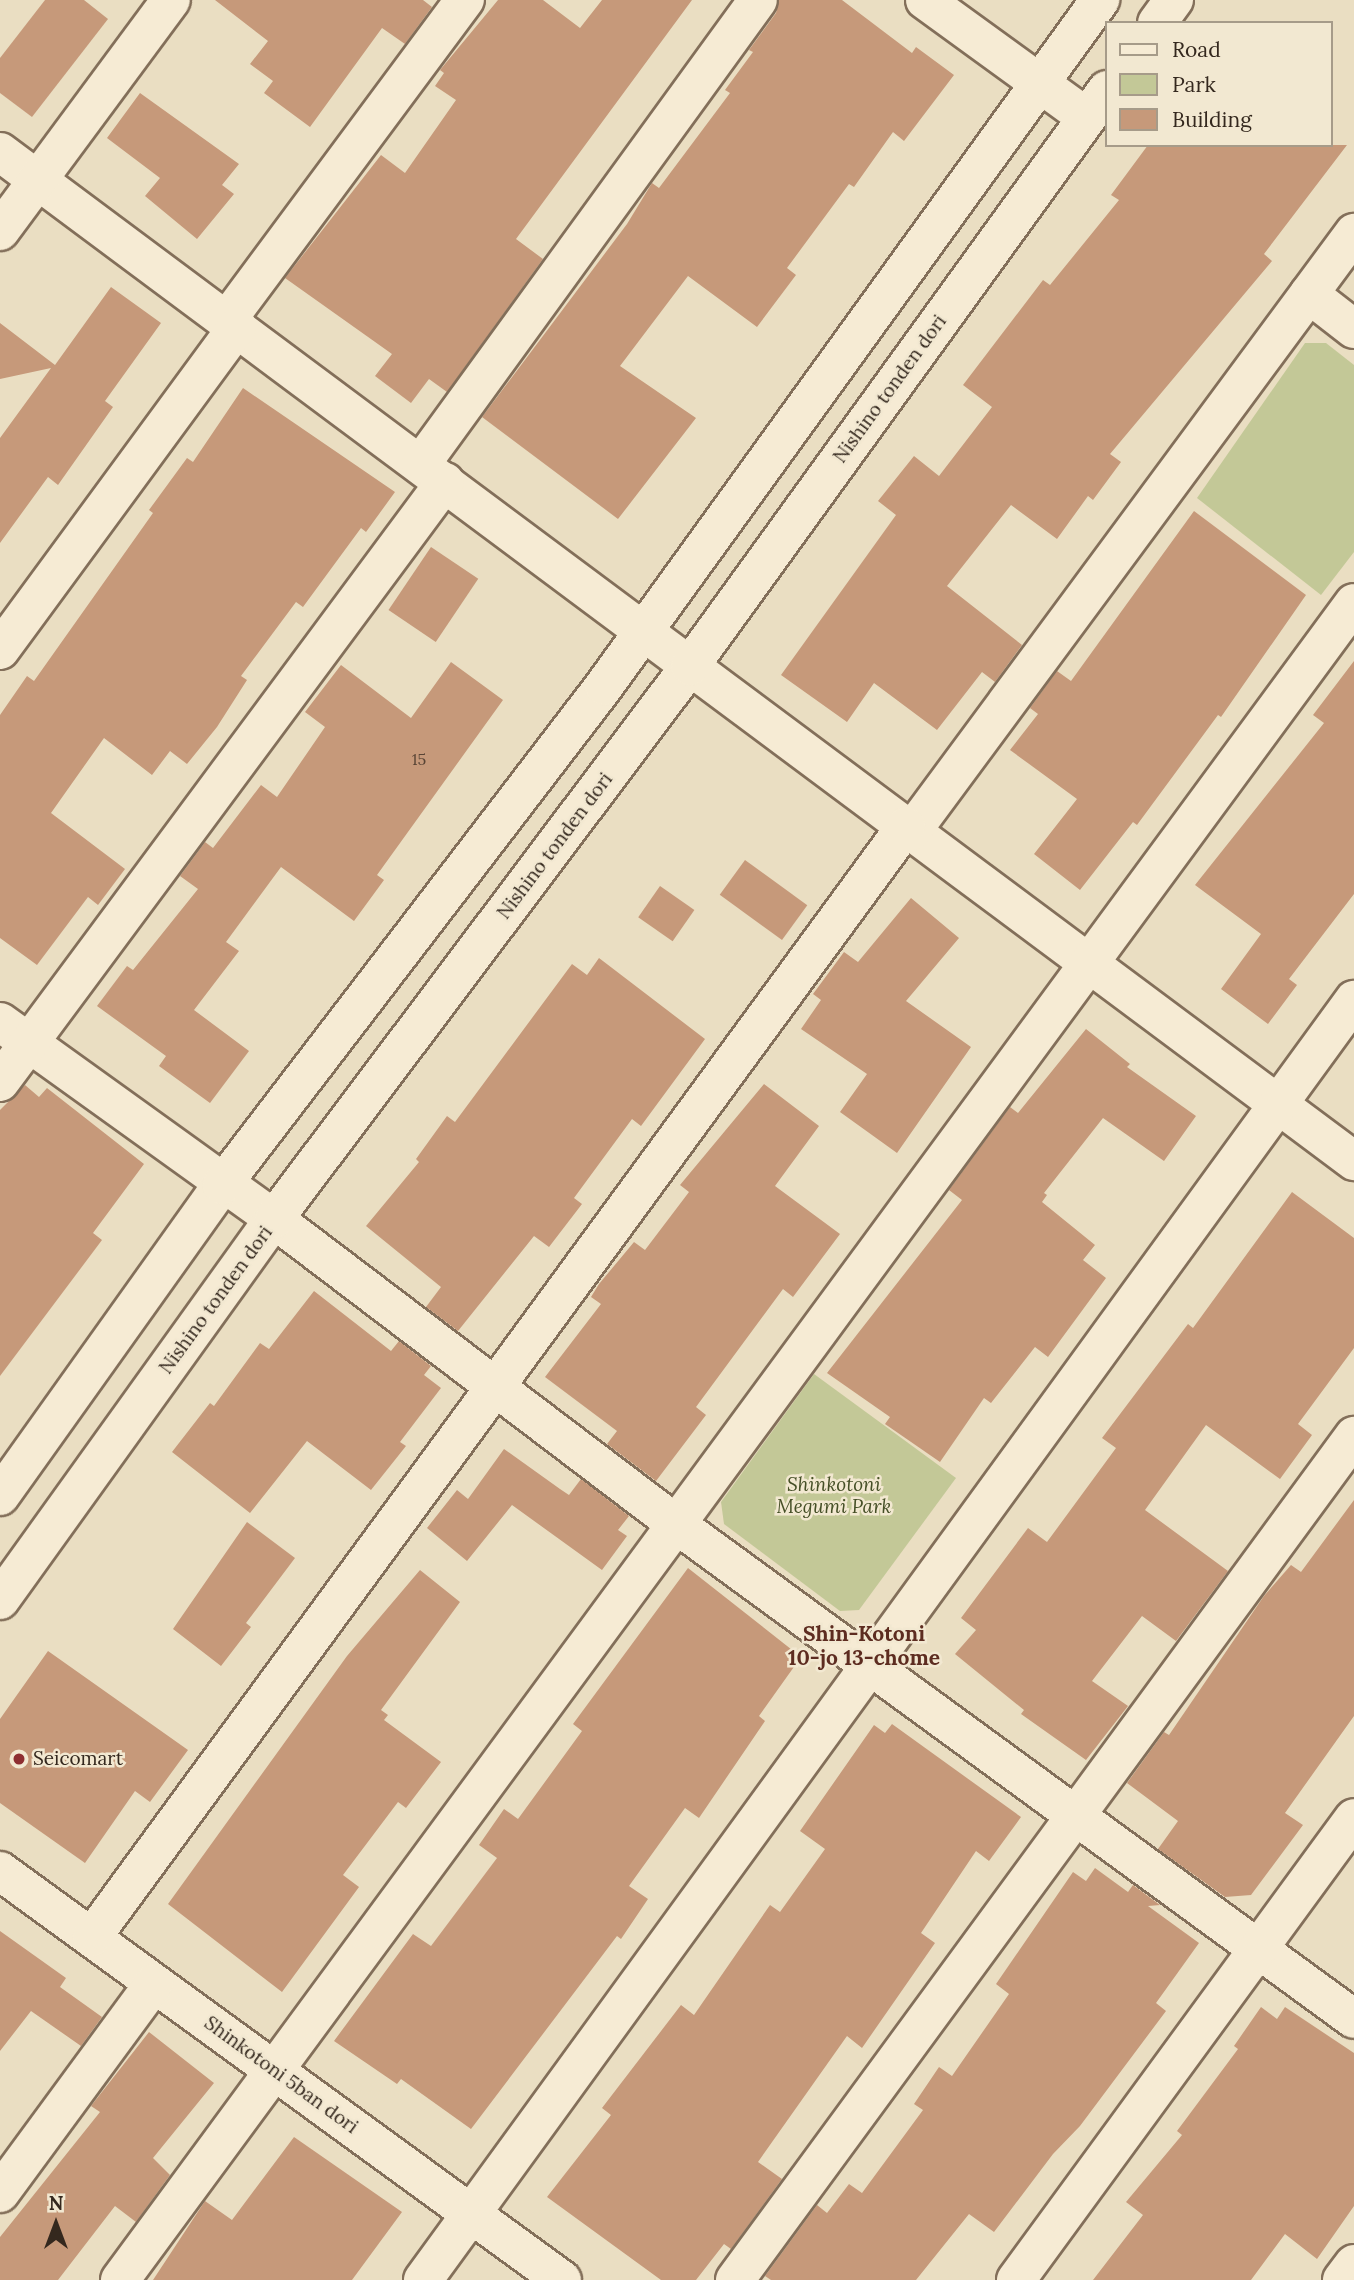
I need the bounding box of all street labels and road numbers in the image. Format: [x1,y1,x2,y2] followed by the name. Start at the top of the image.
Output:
[829,311,951,467] street label: Nishino tonden dori
[493,768,617,924] street label: Nishino tonden dori
[155,1222,277,1378] street label: Nishino tonden dori
[200,2012,362,2138] street label: Shinkotoni 5ban dori

